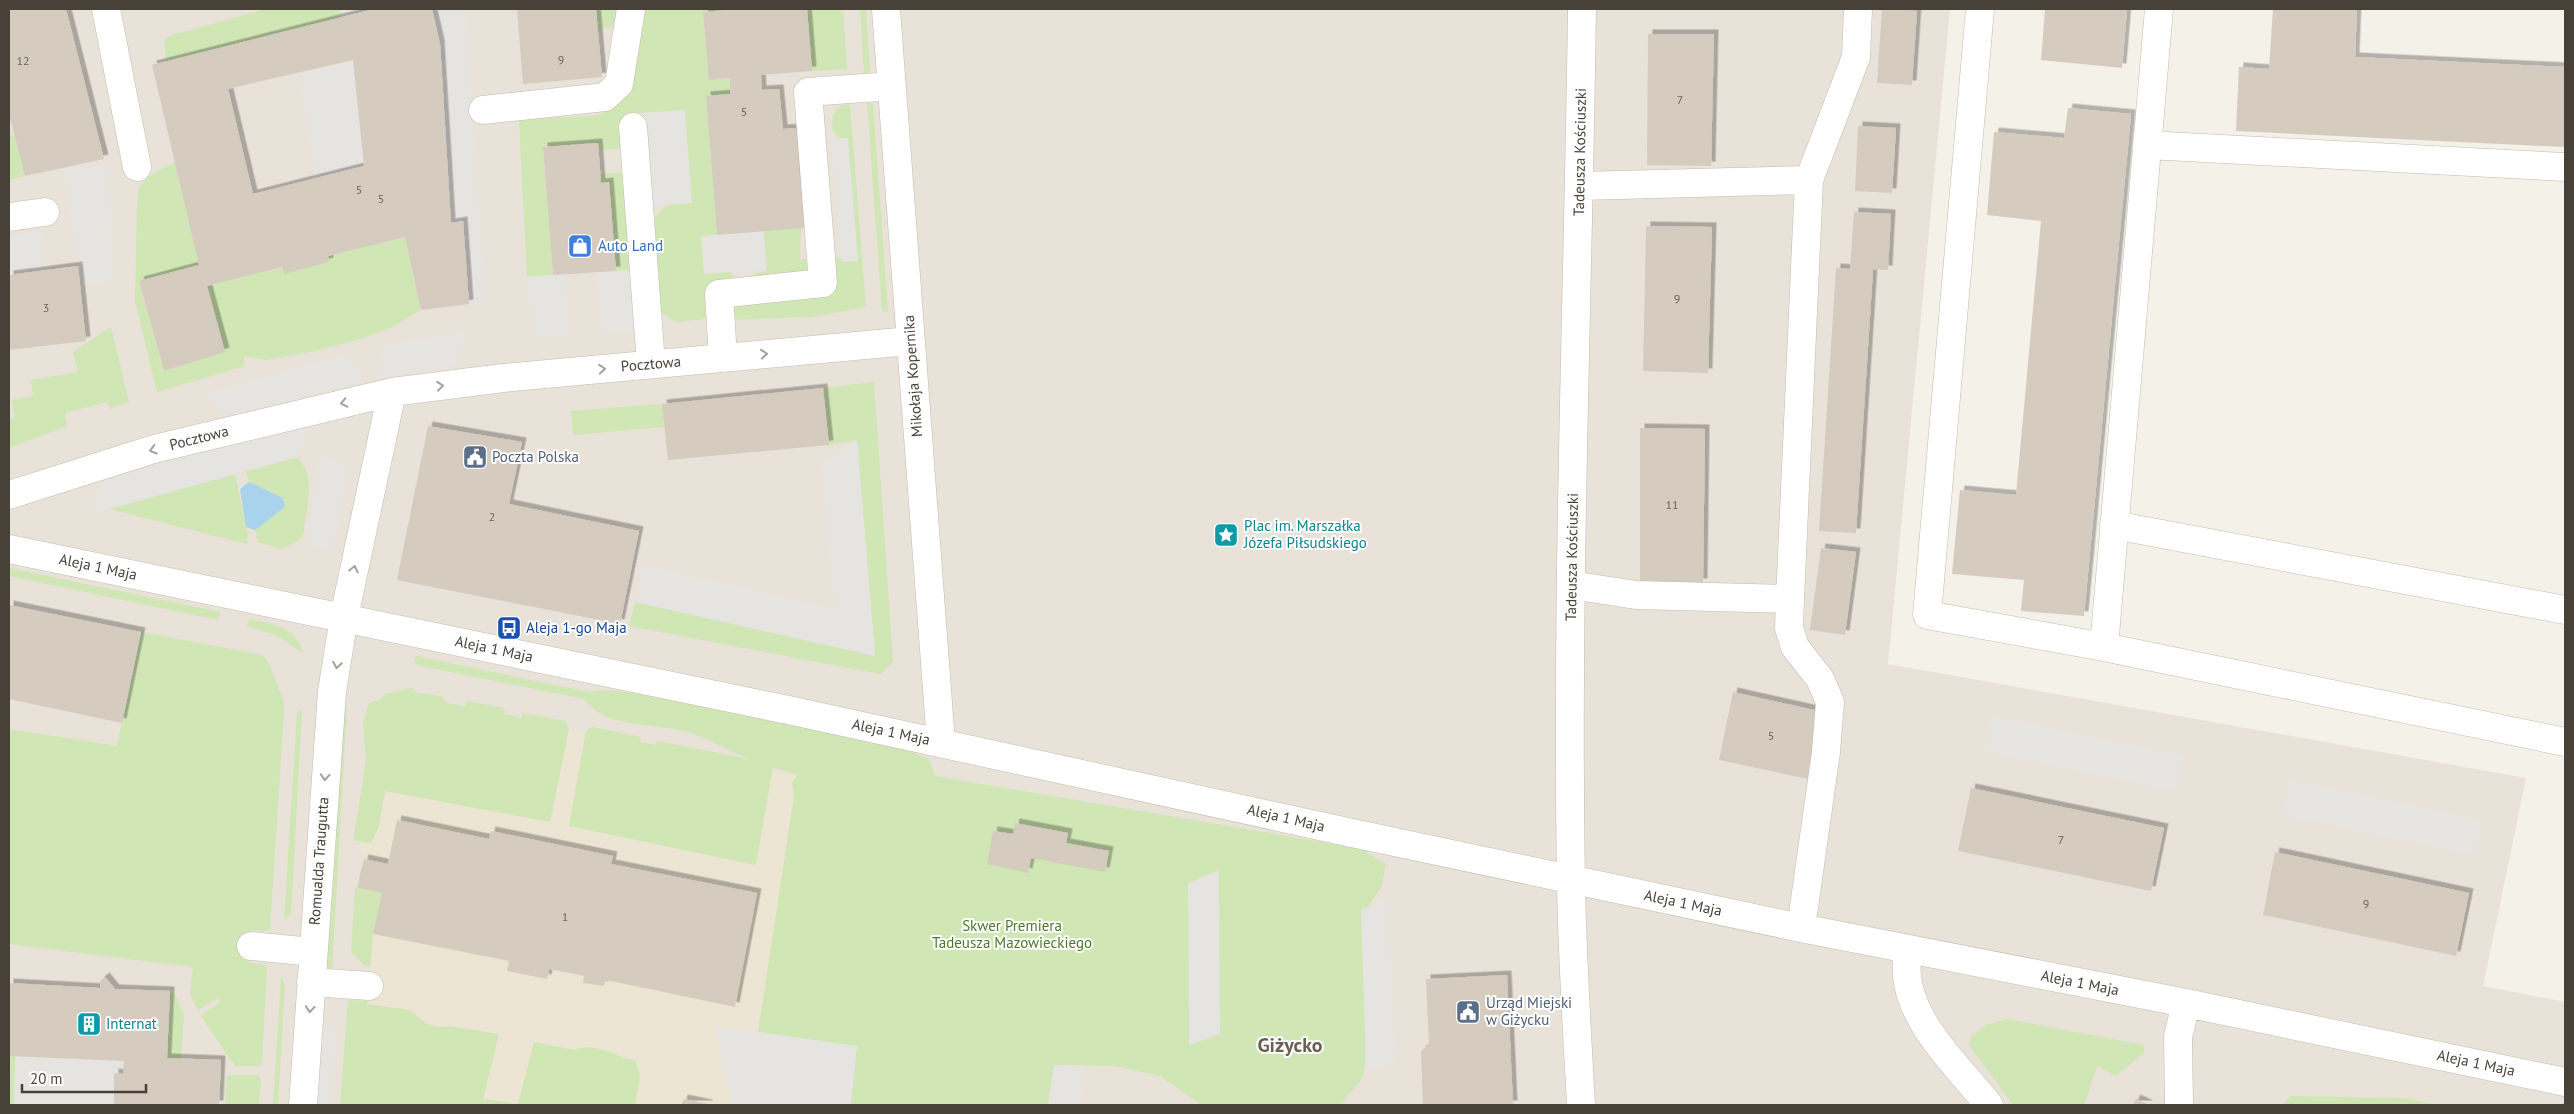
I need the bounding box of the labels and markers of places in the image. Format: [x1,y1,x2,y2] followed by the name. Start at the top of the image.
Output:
[567,233,593,259] shop icon: Auto Land
[598,236,663,255] place label: Auto Land
[462,444,488,470] public building icon: Poczta Polska
[492,447,579,466] place label: Poczta Polska
[1243,516,1367,552] place label: Plac im. Marszałka Józefa Piłsudskiego
[1213,522,1239,548] place icon: Plac im. Marszałka Józefa Piłsudskiego
[496,615,522,641] bus stop icon: Aleja 1-go Maja
[526,618,627,637] place label: Aleja 1-go Maja
[1486,993,1572,1029] place label: Urząd Miejski w Giżycku
[1455,999,1481,1025] public building icon: Urząd Miejski w Giżycku
[76,1011,102,1037] building icon: Internat
[106,1014,157,1033] place label: Internat

